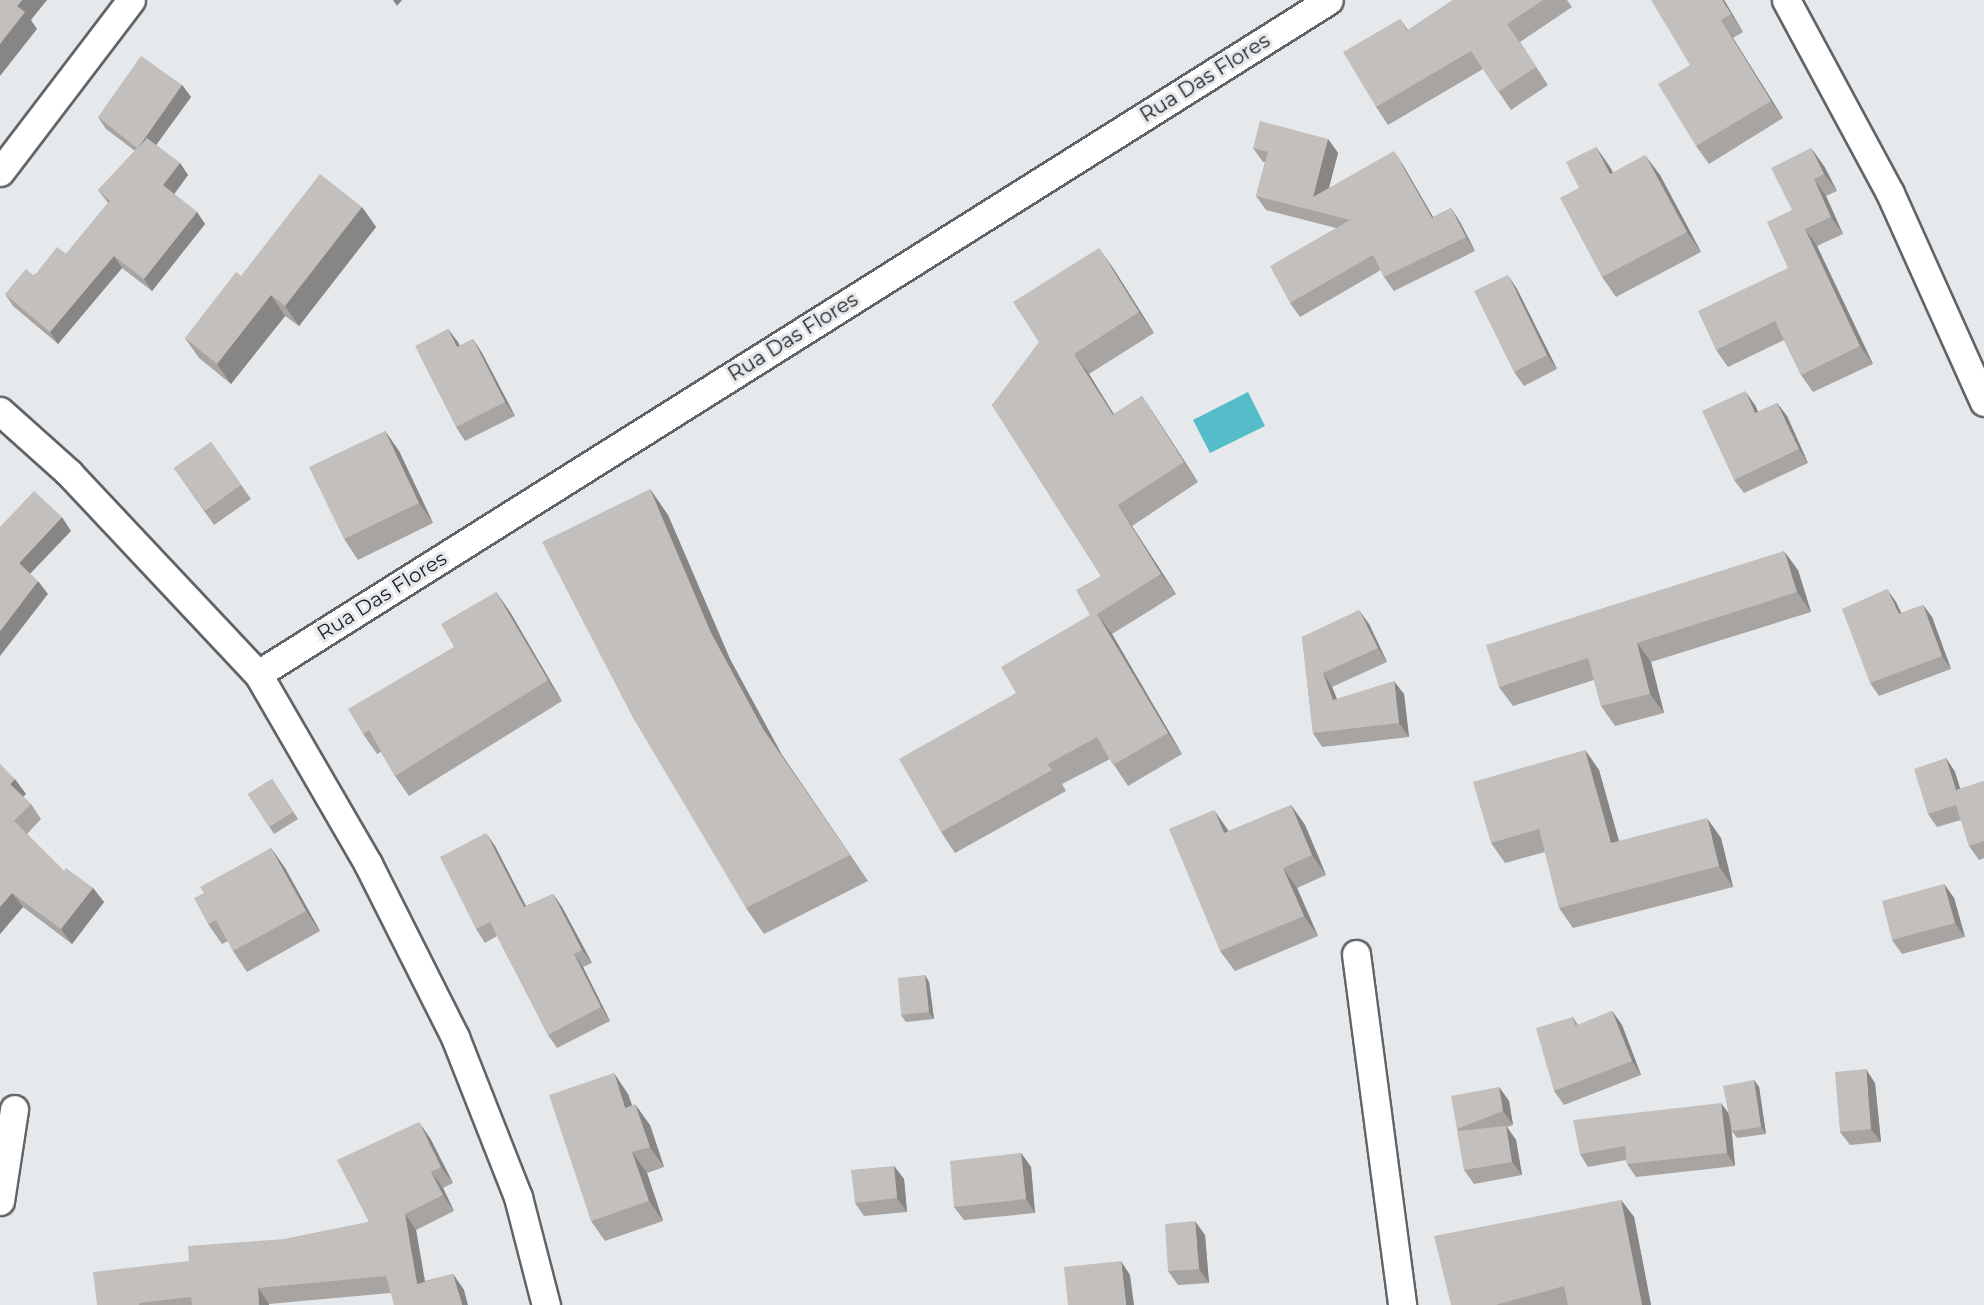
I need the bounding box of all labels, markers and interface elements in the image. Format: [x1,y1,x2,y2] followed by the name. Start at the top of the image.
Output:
[1136,28,1274,128] street label: Rua Das Flores
[724,287,862,387] street label: Rua Das Flores
[313,546,451,646] street label: Rua Das Flores

